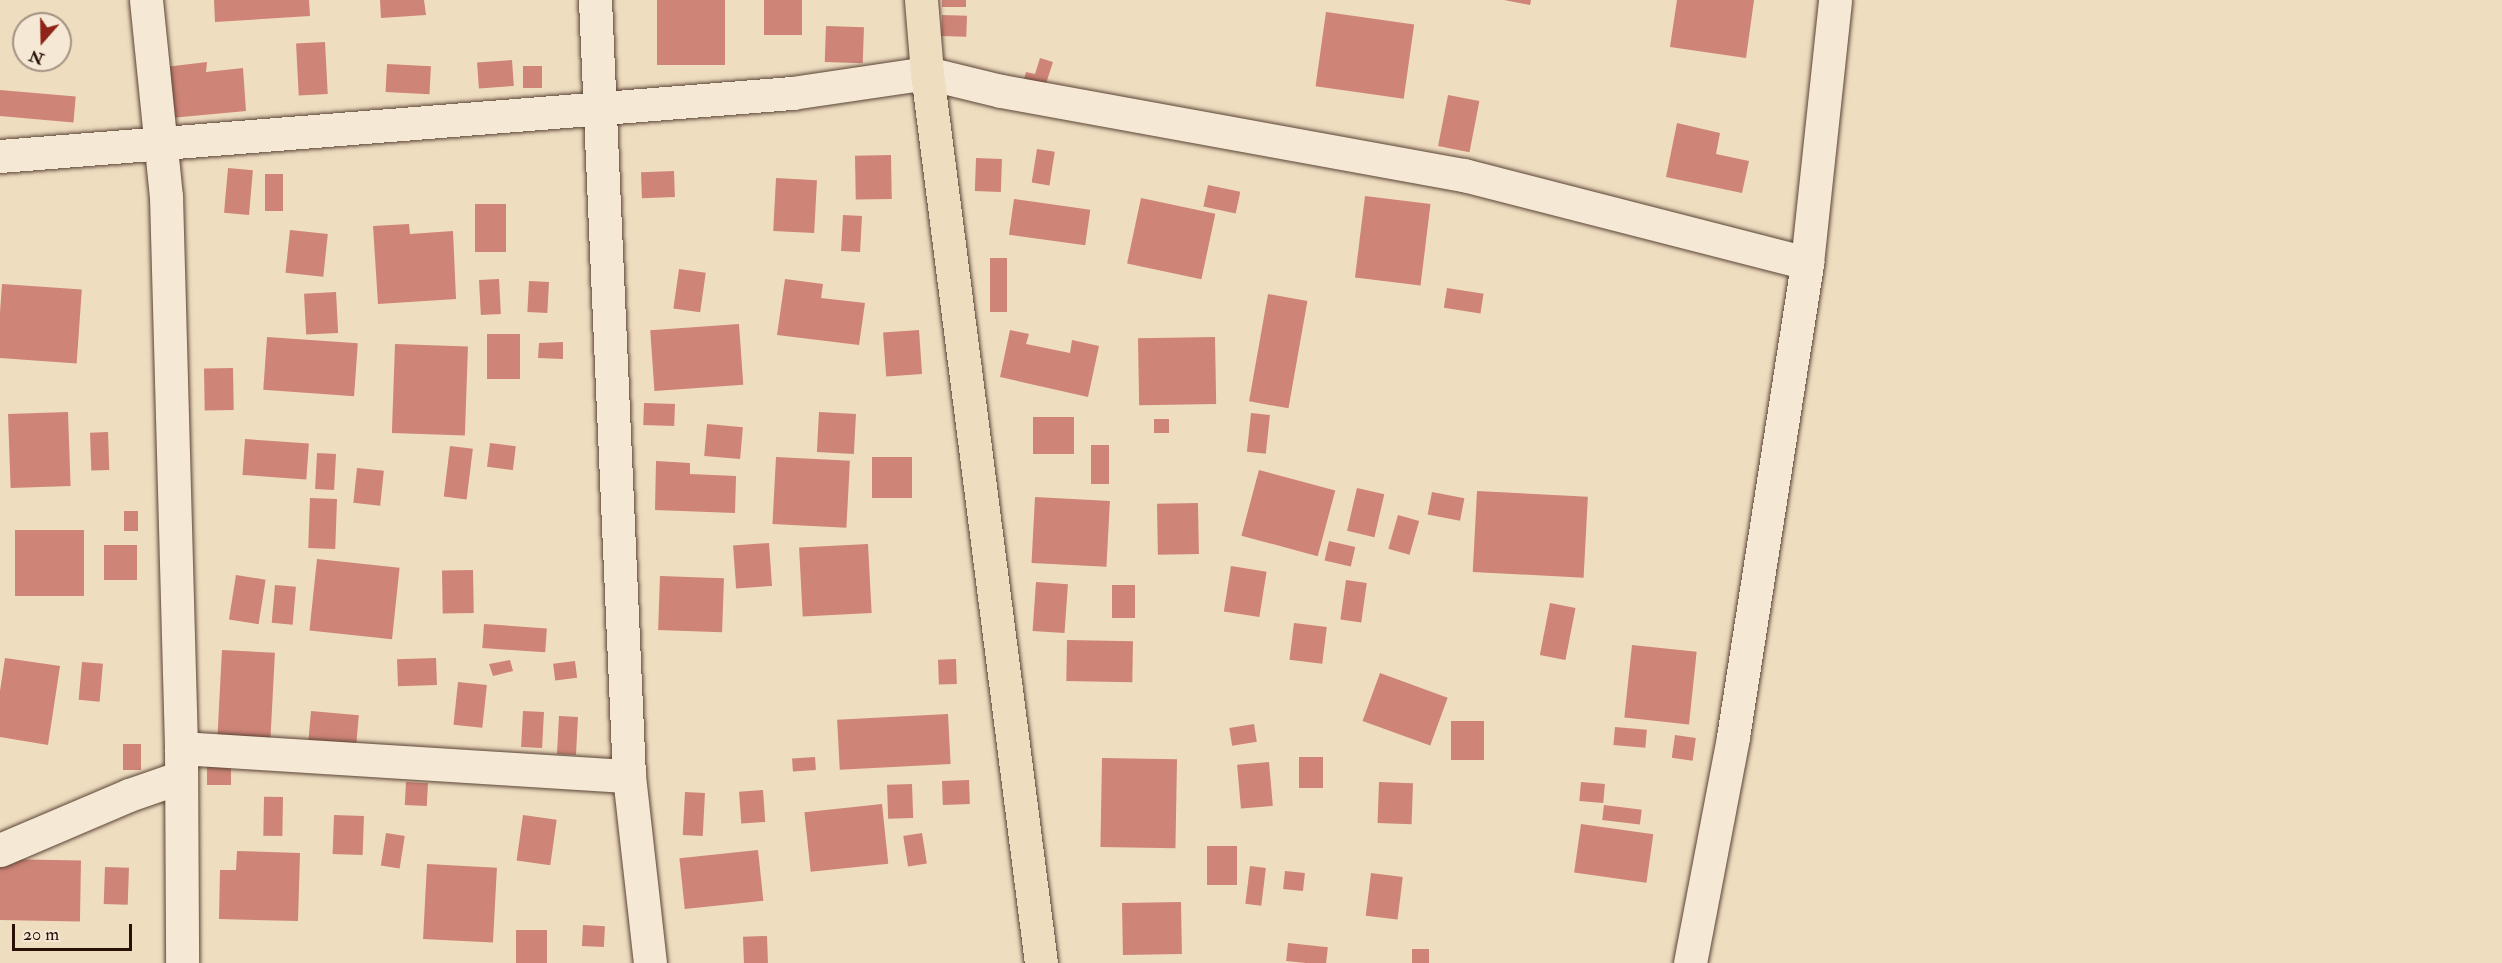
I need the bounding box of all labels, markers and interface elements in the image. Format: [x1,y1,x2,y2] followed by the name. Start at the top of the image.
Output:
[12,12,72,72] north arrow
[26,45,47,69] text: N
[15,912,135,950] scale bar
[23,923,59,946] text: 20 m

